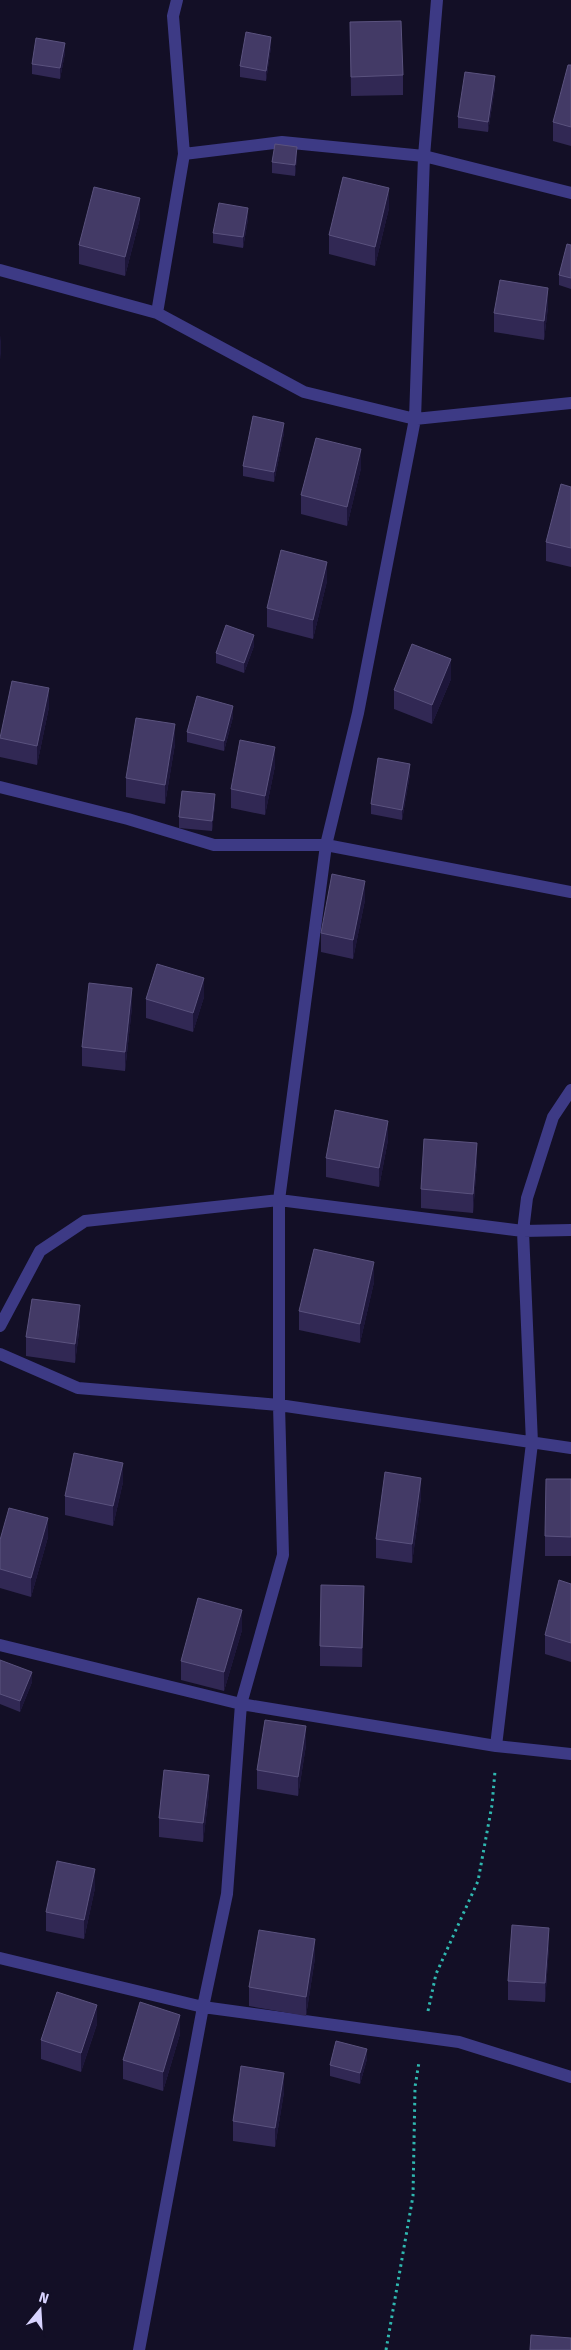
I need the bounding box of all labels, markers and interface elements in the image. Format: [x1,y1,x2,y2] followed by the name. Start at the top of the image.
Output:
[15,2285,65,2335] north arrow
[37,2289,51,2308] text: N

